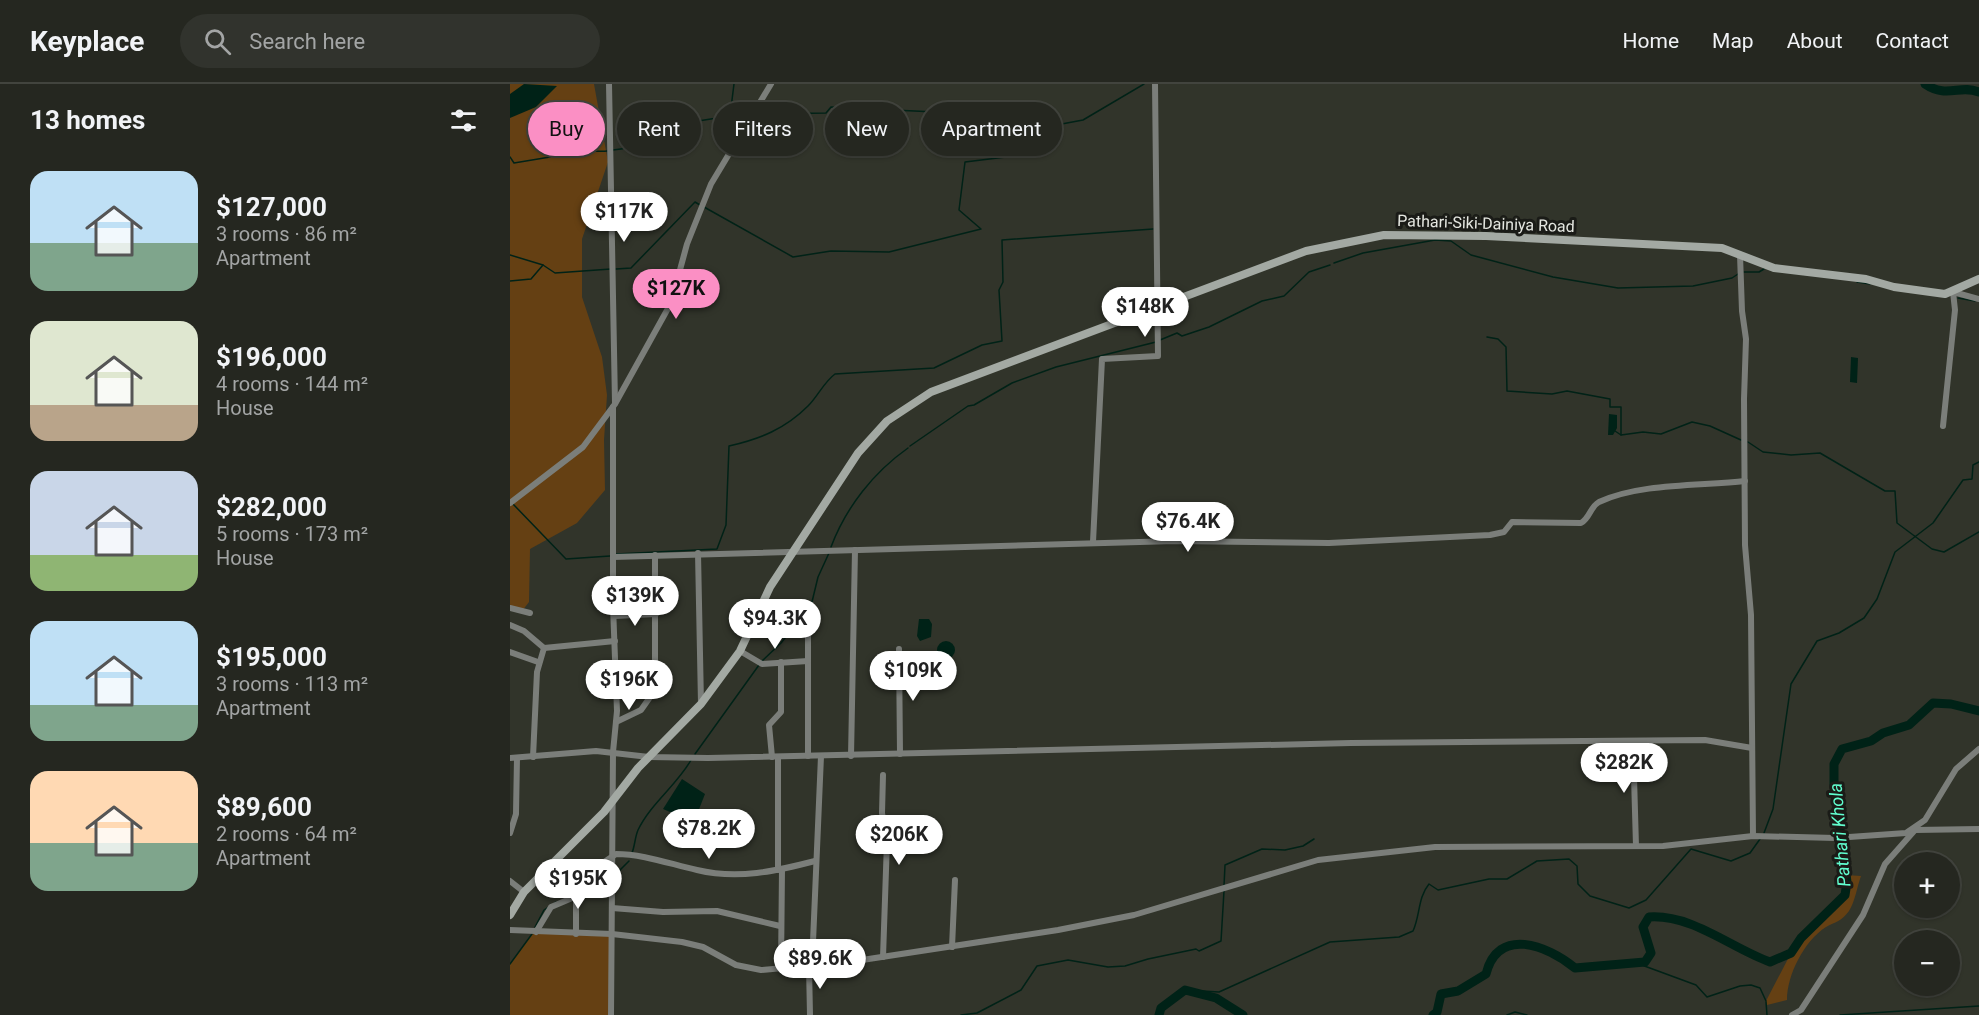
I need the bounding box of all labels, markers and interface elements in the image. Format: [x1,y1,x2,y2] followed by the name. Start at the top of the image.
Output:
[180,14,600,68] search box
[30,25,144,58] text: Keyplace
[201,25,234,58] icon: search
[249,29,365,54] text: Search here
[1623,29,1679,53] text: Home
[1712,29,1754,53] text: Map
[1787,29,1843,53] text: About
[1876,29,1949,53] text: Contact
[528,102,605,156] chip: Buy
[617,102,701,156] chip: Rent
[713,102,813,156] chip: Filters
[825,102,909,156] chip: New
[921,102,1062,156] chip: Apartment
[447,104,480,137] icon: filters
[30,105,145,135] text: 13 homes
[216,192,327,222] text: $127,000
[582,192,666,243] pin: $117K
[78,195,150,267] icon: home
[595,199,653,223] text: $117K
[1397,211,1575,236] street label: Pathari-Siki-Dainiya Road
[216,222,357,246] text: 3 rooms · 86 m²
[216,246,311,270] text: Apartment
[634,269,718,320] pin: $127K
[647,276,705,300] text: $127K
[1103,287,1187,338] pin: $148K
[1116,294,1174,318] text: $148K
[216,342,327,372] text: $196,000
[78,345,150,417] icon: home
[216,372,368,396] text: 4 rooms · 144 m²
[216,396,274,420] text: House
[216,492,327,522] text: $282,000
[78,495,150,567] icon: home
[1139,502,1237,553] pin: $76.4K
[1156,509,1220,533] text: $76.4K
[216,522,368,546] text: 5 rooms · 173 m²
[216,546,274,570] text: House
[593,576,677,627] pin: $139K
[606,583,664,607] text: $139K
[726,599,824,650] pin: $94.3K
[743,606,807,630] text: $94.3K
[216,642,327,672] text: $195,000
[78,645,150,717] icon: home
[871,651,955,702] pin: $109K
[884,658,942,682] text: $109K
[587,660,671,711] pin: $196K
[600,667,658,691] text: $196K
[216,672,368,696] text: 3 rooms · 113 m²
[216,696,311,720] text: Apartment
[1582,743,1666,794] pin: $282K
[1595,750,1653,774] text: $282K
[1825,782,1854,888] water label: Pathari Khola
[216,792,312,822] text: $89,600
[78,795,150,867] icon: home
[660,809,758,860] pin: $78.2K
[857,815,941,866] pin: $206K
[677,816,741,840] text: $78.2K
[216,822,357,846] text: 2 rooms · 64 m²
[870,822,928,846] text: $206K
[216,846,311,870] text: Apartment
[1894,852,1960,996] map controls
[1894,852,1960,918] button: +
[536,859,620,910] pin: $195K
[549,866,607,890] text: $195K
[1894,930,1960,996] button: −
[771,939,869,990] pin: $89.6K
[788,946,852,970] text: $89.6K

